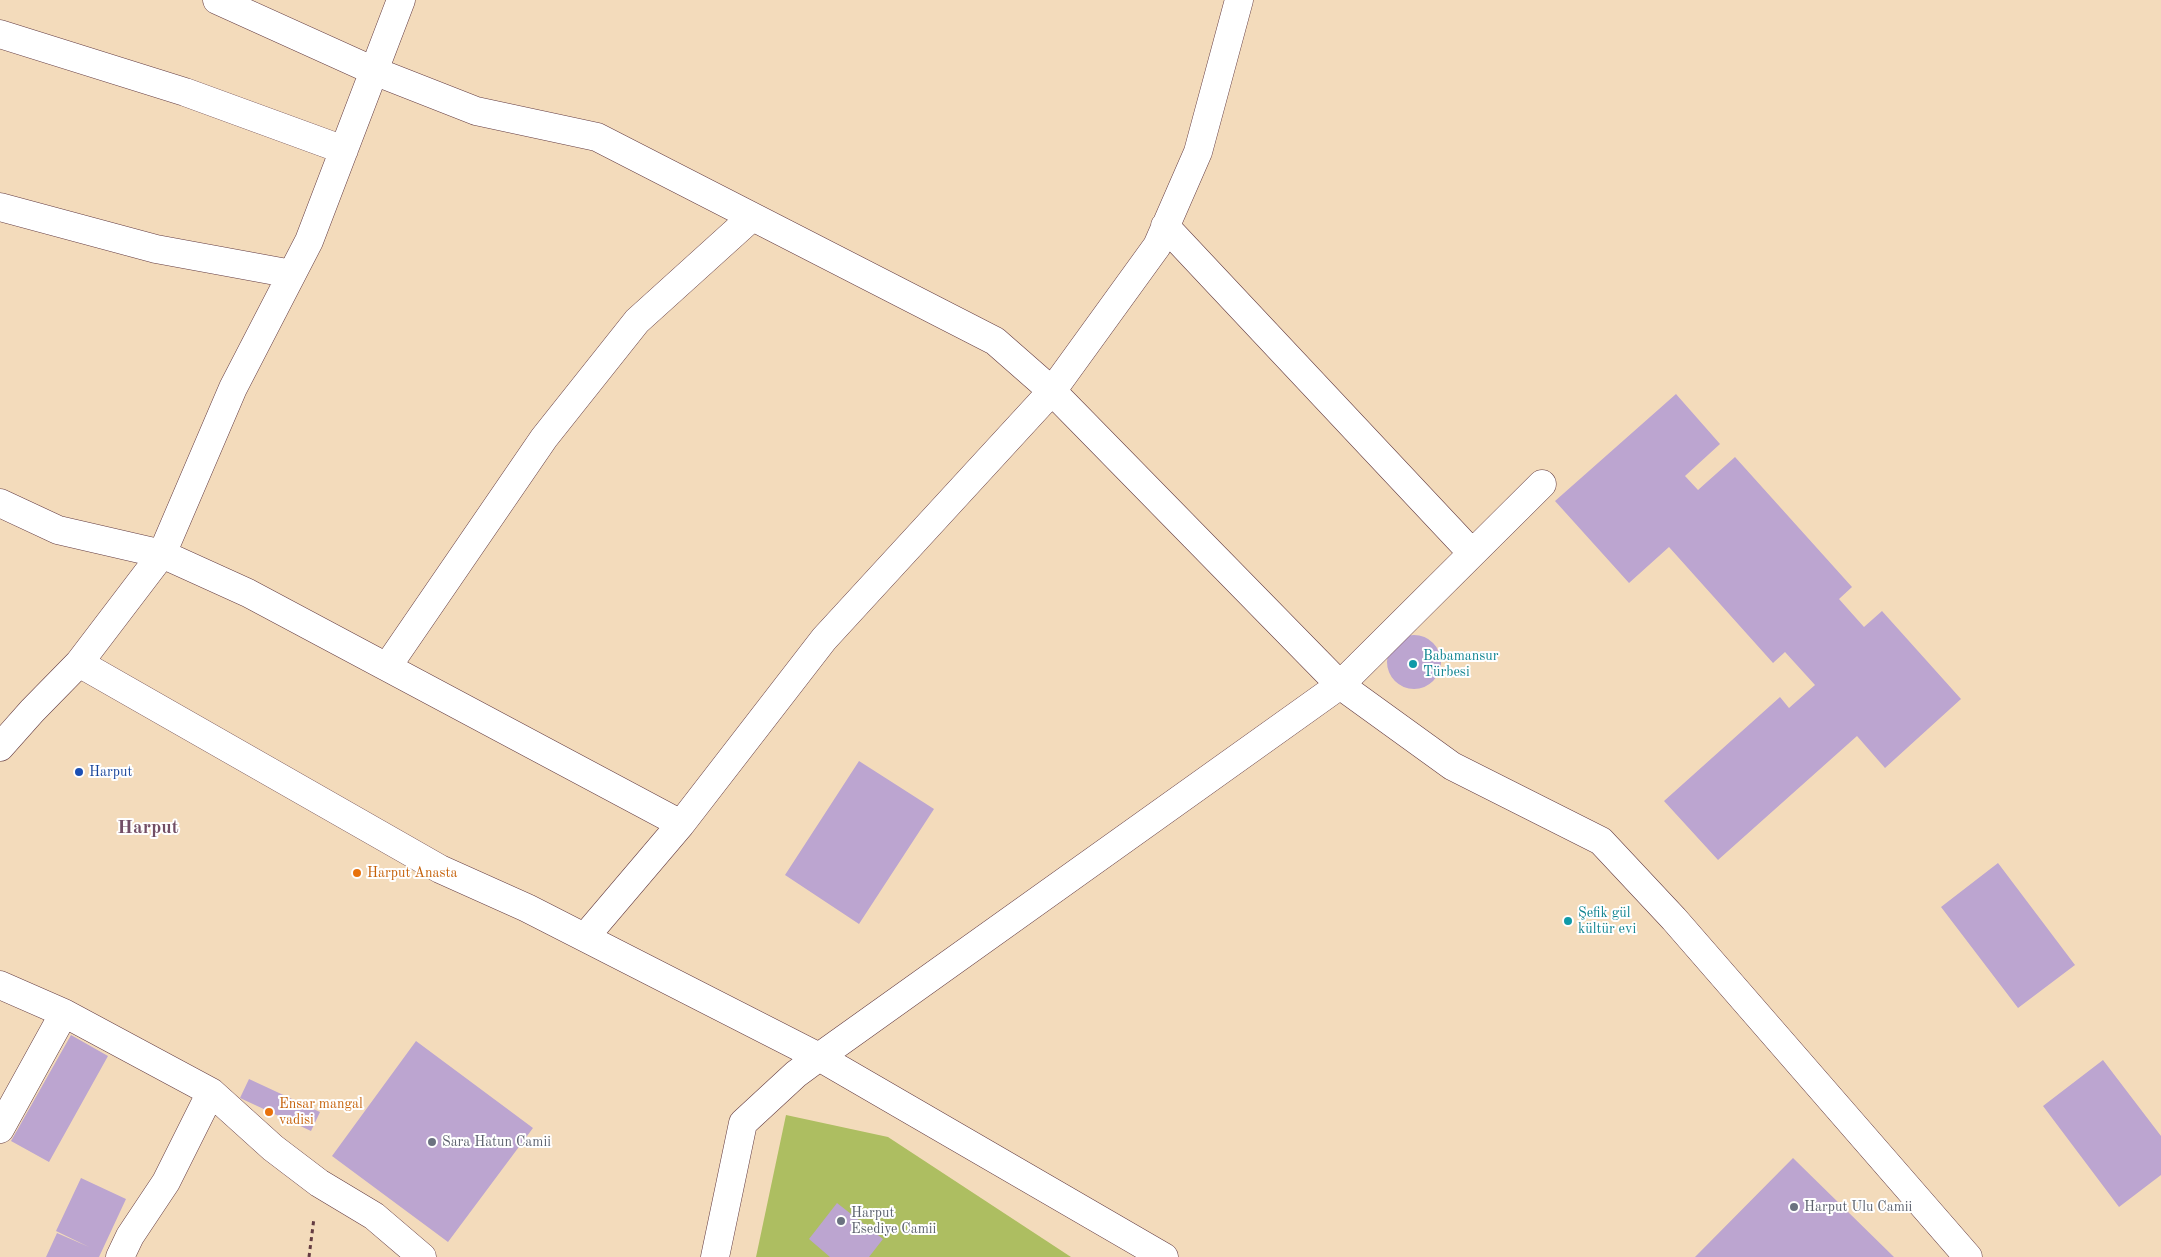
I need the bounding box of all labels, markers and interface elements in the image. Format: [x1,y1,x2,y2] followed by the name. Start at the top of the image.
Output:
[1423,648,1499,680] place label: Babamansur Türbesi
[1407,658,1419,670] marker: Babamansur Türbesi
[89,764,132,780] place label: Harput
[73,766,85,778] marker: Harput
[117,817,179,839] district label: Harput
[367,865,457,881] place label: Harput Anasta
[351,867,363,879] marker: Harput Anasta
[1578,905,1636,938] place label: Şefik gül kültür evi
[1562,915,1574,927] marker: Şefik gül kültür evi
[279,1096,363,1128] place label: Ensar mangal vadisi
[263,1106,275,1118] marker: Ensar mangal vadisi
[442,1134,551,1150] place label: Sara Hatun Camii
[426,1136,438,1148] marker: Sara Hatun Camii
[1804,1199,1912,1215] place label: Harput Ulu Camii
[1788,1201,1800,1213] marker: Harput Ulu Camii
[851,1205,936,1238] place label: Harput Esediye Camii
[835,1215,847,1227] marker: Harput Esediye Camii

